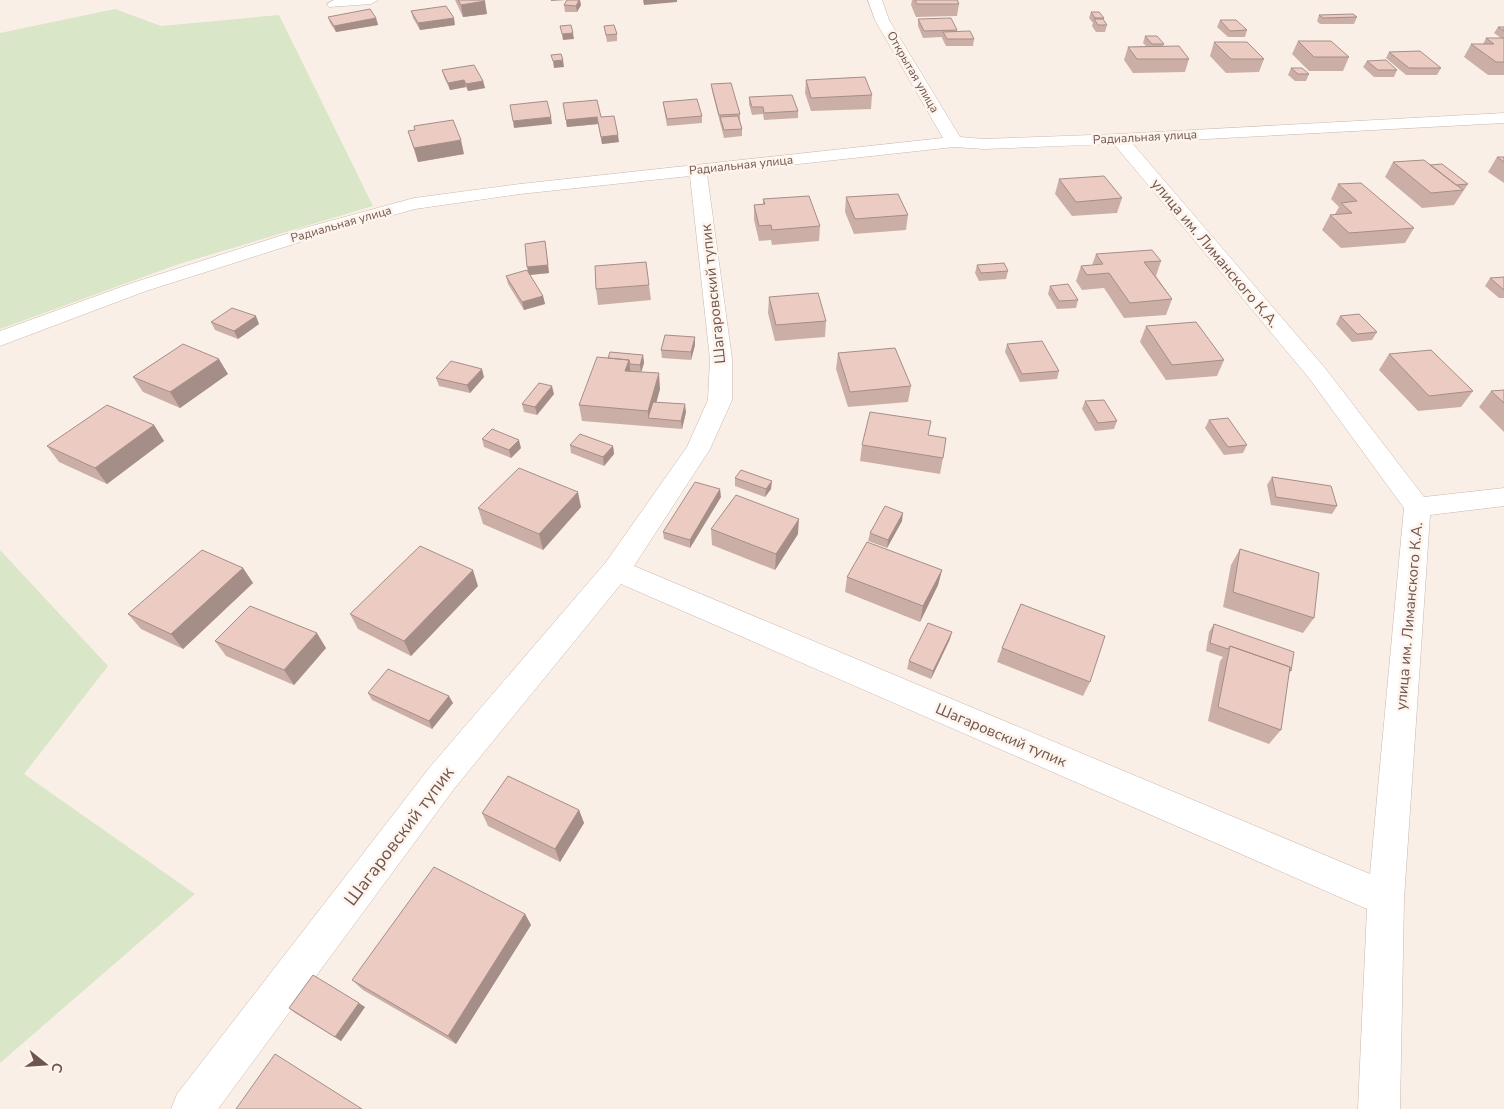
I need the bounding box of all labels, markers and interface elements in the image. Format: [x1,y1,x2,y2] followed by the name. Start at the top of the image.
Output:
[883,28,943,116] street label: Открытая улица
[1092,126,1198,148] street label: Радиальная улица
[688,152,794,178] street label: Радиальная улица
[1147,174,1283,332] street label: улица им. Лиманского К.А.
[289,202,393,246] street label: Радиальная улица
[696,223,730,365] street label: Шагаровский тупик
[1391,521,1427,711] street label: улица им. Лиманского К.А.
[932,698,1070,772] street label: Шагаровский тупик
[339,761,460,911] street label: Шагаровский тупик
[20,1039,70,1089] north arrow
[46,1060,67,1075] text: С

